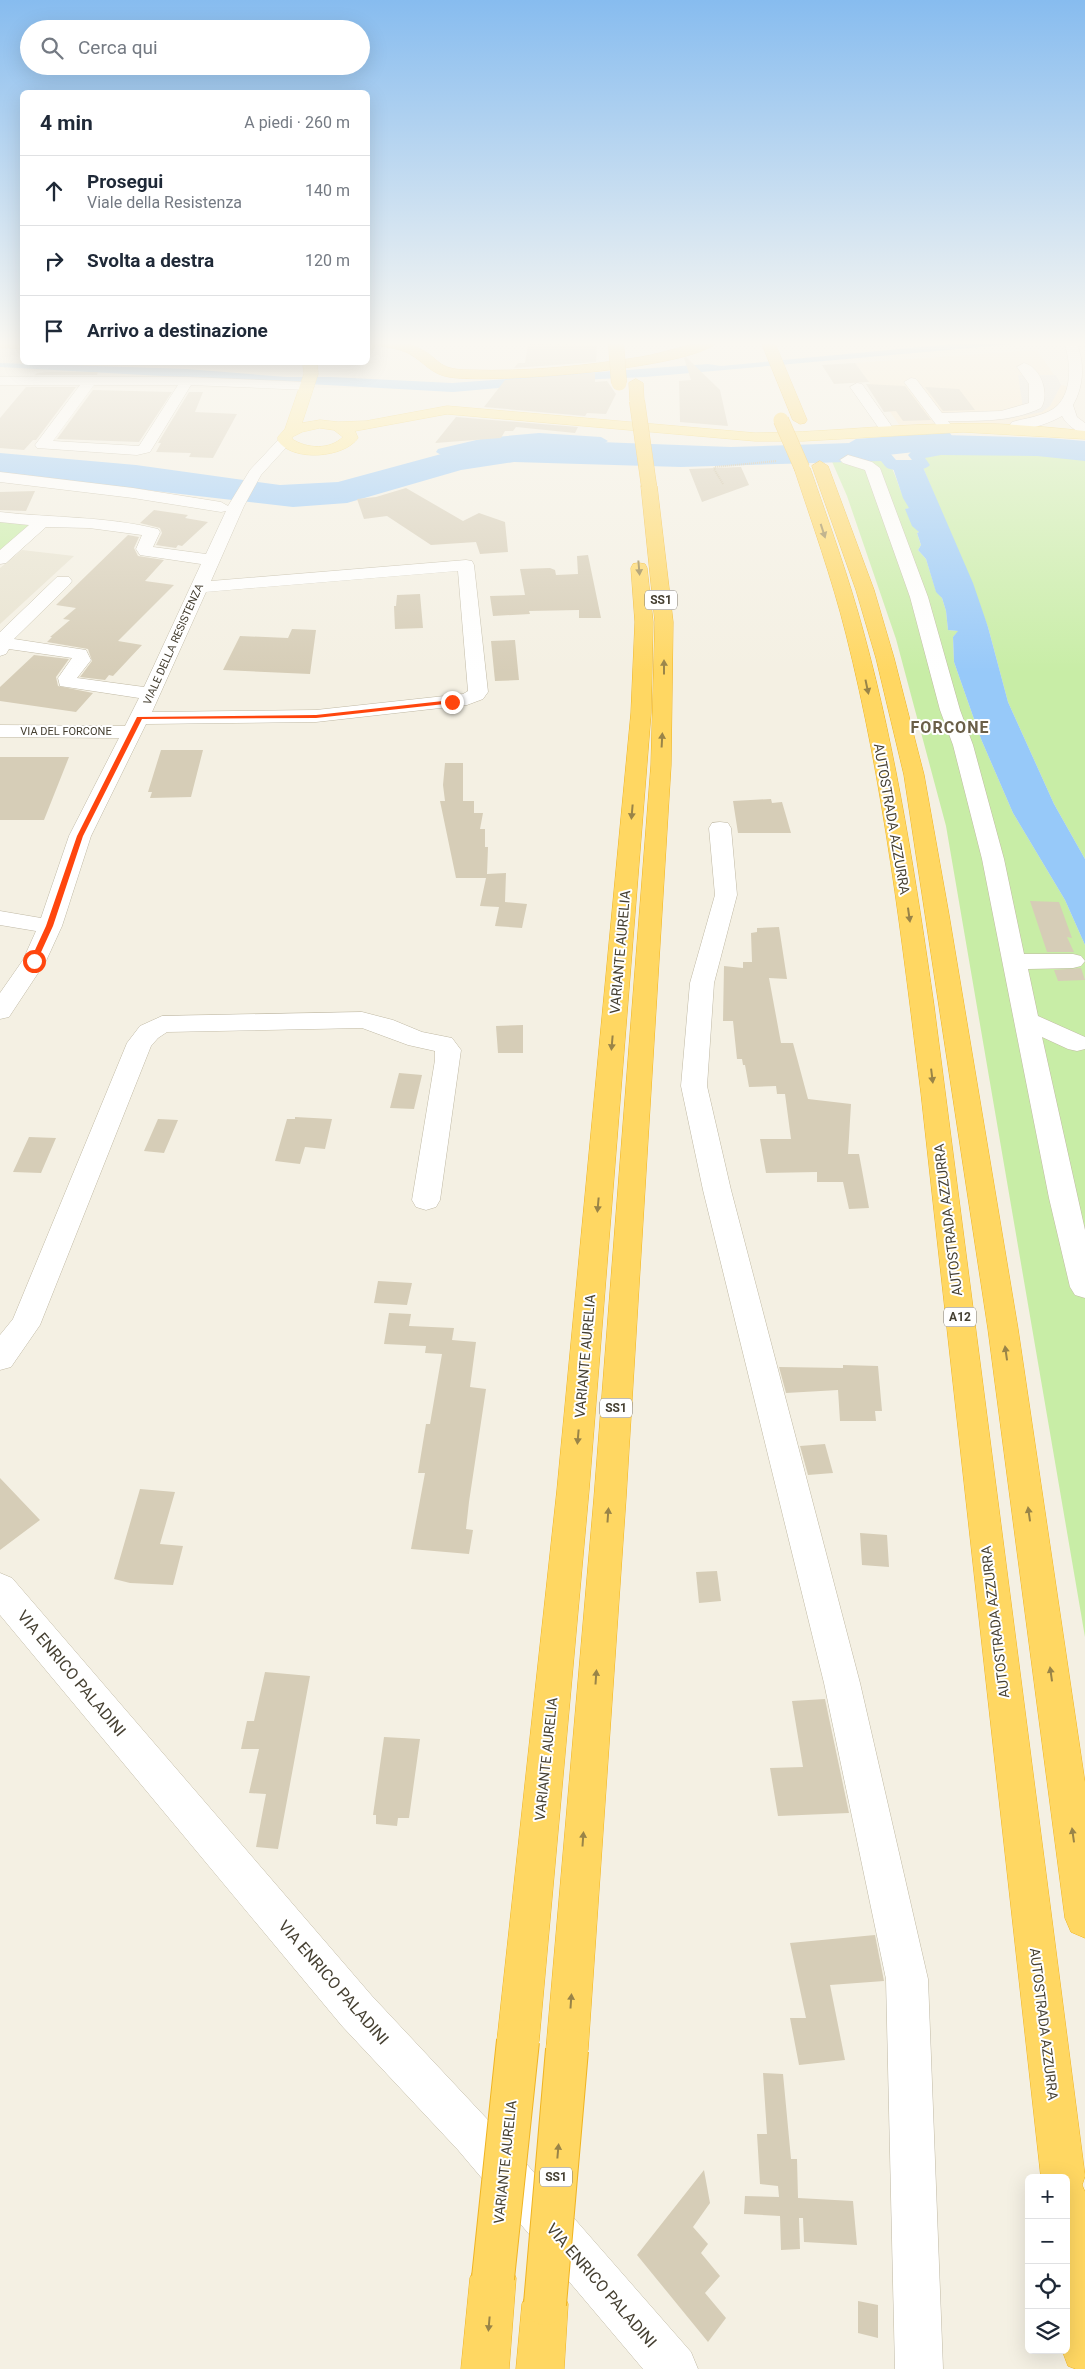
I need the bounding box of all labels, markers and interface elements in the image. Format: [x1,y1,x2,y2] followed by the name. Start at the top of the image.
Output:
[20,20,370,75] search box
[38,34,66,62] icon: search
[78,36,158,59] text: Cerca qui
[40,111,93,135] text: 4 min
[244,113,350,132] text: A piedi · 260 m
[87,170,163,193] text: Prosegui
[40,177,68,205] icon: ahead
[305,181,350,200] text: 140 m
[87,193,242,212] text: Viale della Resistenza
[40,247,68,275] icon: right
[87,249,214,272] text: Svolta a destra
[305,251,350,270] text: 120 m
[40,317,68,345] icon: arrive
[87,319,268,342] text: Arrivo a destinazione
[819,523,827,538] one-way arrow
[635,560,643,576] one-way arrow
[141,581,206,707] street label: VIALE DELLA RESISTENZA
[645,590,677,610] road number: SS1
[660,658,668,674] one-way arrow
[863,679,871,694] one-way arrow
[441,691,464,714] route end
[911,718,989,737] district label: FORCONE
[20,725,112,738] street label: VIA DEL FORCONE
[659,732,667,748] one-way arrow
[871,742,913,896] street label: AUTOSTRADA AZZURRA
[628,804,636,820] one-way arrow
[607,889,633,1015] street label: VARIANTE AURELIA
[905,908,913,924] one-way arrow
[23,950,46,973] route start
[608,1035,616,1051] one-way arrow
[928,1069,936,1085] one-way arrow
[931,1143,965,1297] street label: AUTOSTRADA AZZURRA
[594,1197,602,1213] one-way arrow
[572,1293,598,1419] street label: VARIANTE AURELIA
[944,1308,976,1326] road number: A12
[1002,1344,1010,1360] one-way arrow
[600,1399,632,1418] road number: SS1
[574,1429,582,1445] one-way arrow
[1024,1505,1032,1521] one-way arrow
[605,1507,613,1523] one-way arrow
[978,1545,1012,1699] street label: AUTOSTRADA AZZURRA
[13,1607,130,1740] street label: VIA ENRICO PALADINI
[1047,1666,1055,1682] one-way arrow
[592,1669,600,1685] one-way arrow
[532,1696,560,1822] street label: VARIANTE AURELIA
[1069,1827,1077,1843] one-way arrow
[580,1831,588,1847] one-way arrow
[274,1916,393,2048] street label: VIA ENRICO PALADINI
[1027,1947,1061,2101] street label: AUTOSTRADA AZZURRA
[567,1993,575,2009] one-way arrow
[491,2099,519,2225] street label: VARIANTE AURELIA
[555,2143,563,2159] one-way arrow
[540,2168,572,2186] road number: SS1
[1025,2174,1070,2354] map controls
[1025,2174,1070,2219] button: +
[542,2219,661,2351] street label: VIA ENRICO PALADINI
[1025,2219,1070,2264] button: −
[1025,2264,1070,2309] button: locate
[1025,2309,1070,2354] button: layers
[485,2316,493,2332] one-way arrow

